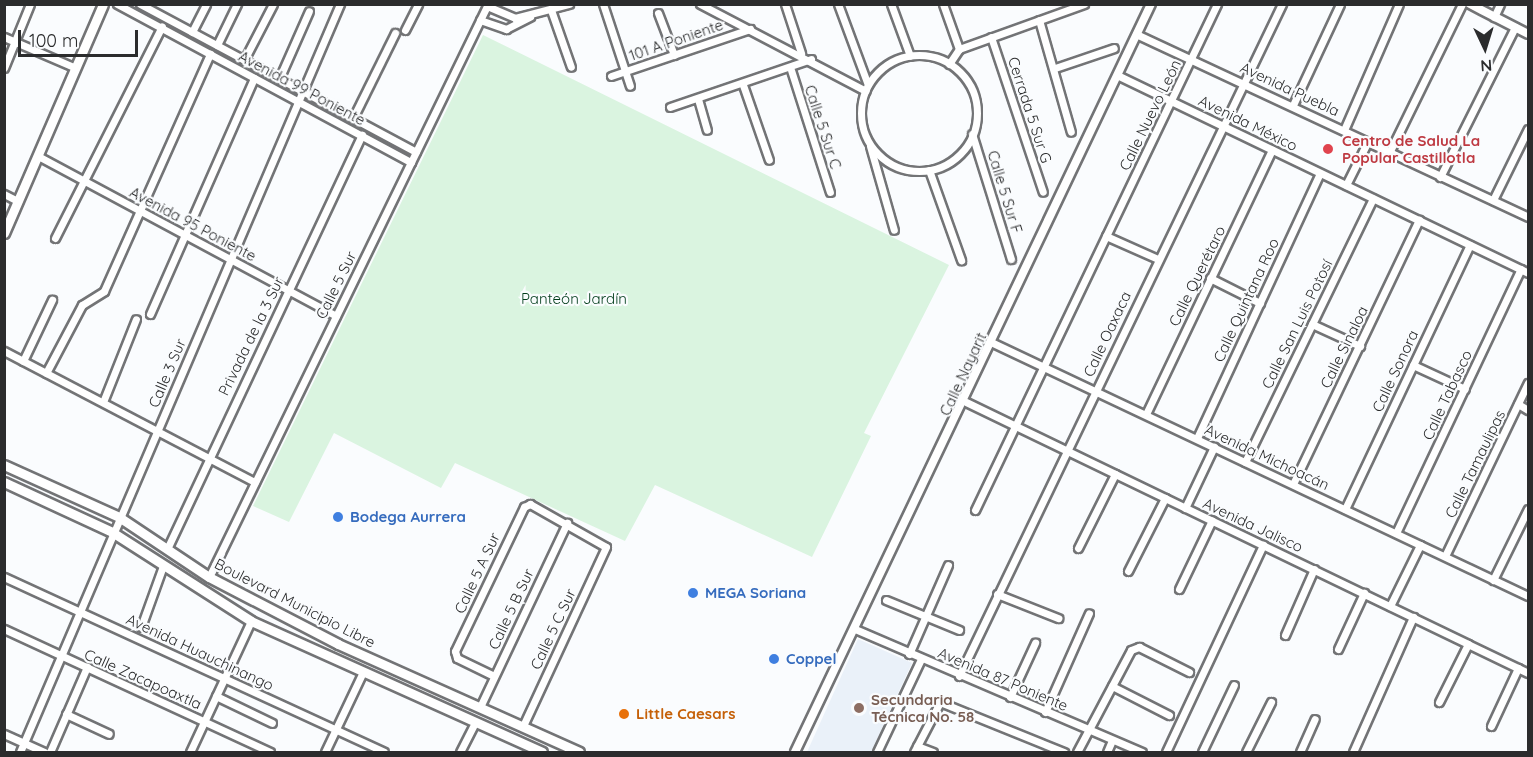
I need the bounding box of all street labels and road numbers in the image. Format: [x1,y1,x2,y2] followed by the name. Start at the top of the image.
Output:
[627,15,725,65] street label: 101 A Poniente
[236,47,368,129] street label: Avenida 99 Poniente
[1004,55,1056,165] street label: Cerrada 5 Sur G
[1115,57,1185,173] street label: Calle Nuevo León
[1238,58,1342,120] street label: Avenida Puebla
[801,83,845,171] street label: Calle 5 Sur C
[1196,91,1300,155] street label: Avenida México
[984,148,1026,236] street label: Calle 5 Sur F
[127,183,259,265] street label: Avenida 95 Poniente
[1165,223,1229,329] street label: Calle Querétaro
[1209,235,1283,365] street label: Calle Quintana Roo
[312,248,360,322] street label: Calle 5 Sur
[1258,256,1336,392] street label: Calle San Luis Potosí
[214,274,288,398] street label: Privada de la 3 Sur
[1079,289,1135,379] street label: Calle Oaxaca
[1316,303,1372,391] street label: Calle Sinaloa
[1368,327,1422,415] street label: Calle Sonora
[936,329,990,419] street label: Calle Nayarit
[144,336,190,410] street label: Calle 3 Sur
[1418,347,1476,443] street label: Calle Tabasco
[1441,407,1509,521] street label: Calle Tamaulipas
[1202,420,1332,494] street label: Avenida Michoacán
[1200,494,1306,556] street label: Avenida Jalisco
[450,530,504,616] street label: Calle 5 A Sur
[212,555,378,651] street label: Boulevard Municipio Libre
[484,566,538,652] street label: Calle 5 B Sur
[526,586,580,672] street label: Calle 5 C Sur
[123,610,277,694] street label: Avenida Huauchinango
[935,643,1071,715] street label: Avenida 87 Poniente
[81,645,205,713] street label: Calle Zacapoaxtla

